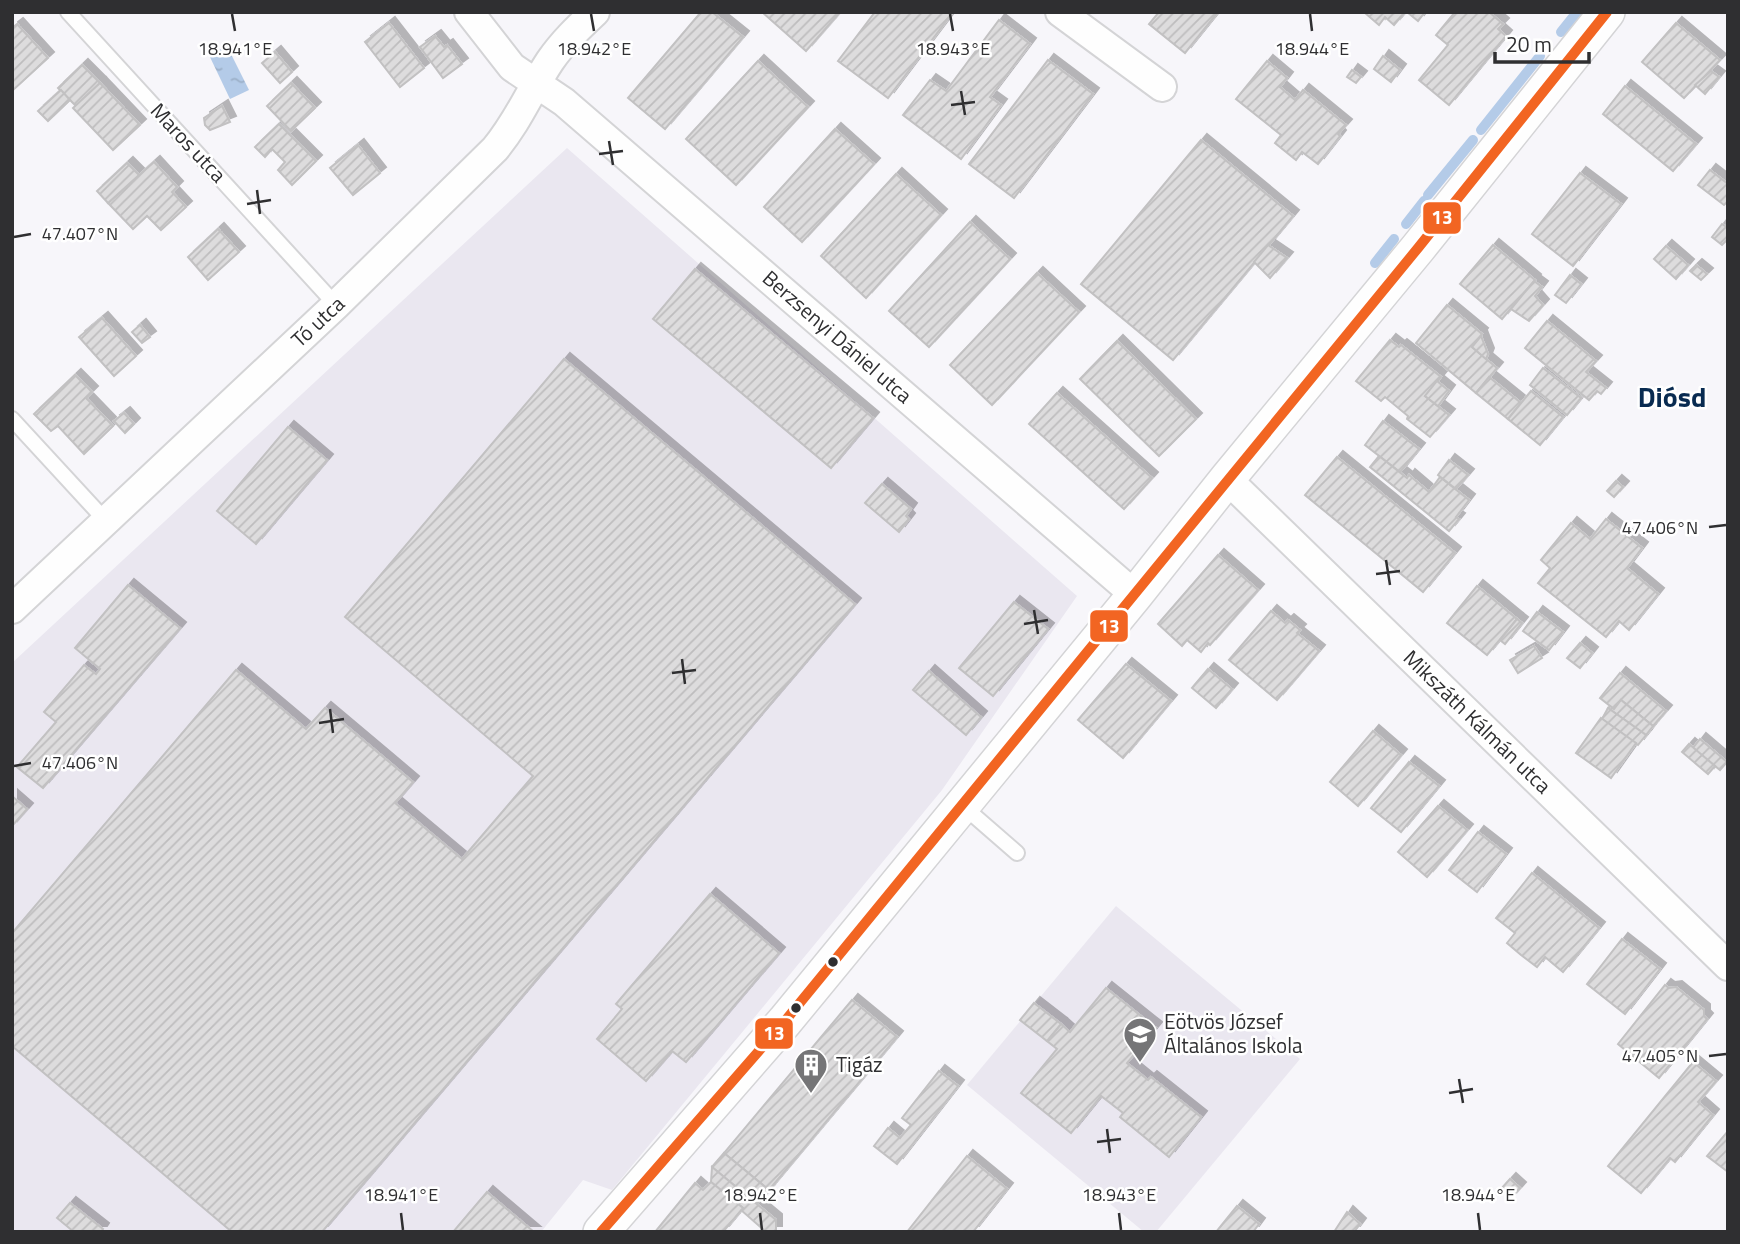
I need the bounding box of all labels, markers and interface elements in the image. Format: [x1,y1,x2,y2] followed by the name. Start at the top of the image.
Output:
[1495,21,1590,65] scale bar
[1506,28,1552,60] text: 20 m
[198,35,272,62] text: 18.941°E
[557,35,631,62] text: 18.942°E
[916,35,990,62] text: 18.943°E
[1275,35,1349,62] text: 18.944°E
[143,95,234,190] street label: Maros utca
[1422,201,1462,235] line badge: 13
[1431,202,1453,231] text: 13
[42,220,118,247] text: 47.407°N
[756,262,920,411] street label: Berzsenyi Dániel utca
[283,288,352,354] street label: Tó utca
[1638,375,1706,418] district label: Diósd
[1622,514,1698,541] text: 47.406°N
[1089,609,1129,643] line badge: 13
[1098,611,1120,640] text: 13
[1396,642,1559,801] street label: Mikszáth Kálmán utca
[42,749,118,776] text: 47.406°N
[826,955,840,969] unlabelled marker
[789,1001,803,1015] unlabelled marker
[1164,1005,1303,1061] place label: Eötvös József Általános Iskola
[1121,1015,1159,1064] school or university icon: Eötvös József Általános Iskola
[754,1017,794,1050] line badge: 13
[763,1018,785,1047] text: 13
[1622,1042,1698,1069] text: 47.405°N
[792,1046,830,1095] building icon: Tigáz
[836,1048,883,1080] place label: Tigáz
[364,1181,438,1208] text: 18.941°E
[723,1181,797,1208] text: 18.942°E
[1082,1181,1156,1208] text: 18.943°E
[1441,1181,1515,1208] text: 18.944°E

